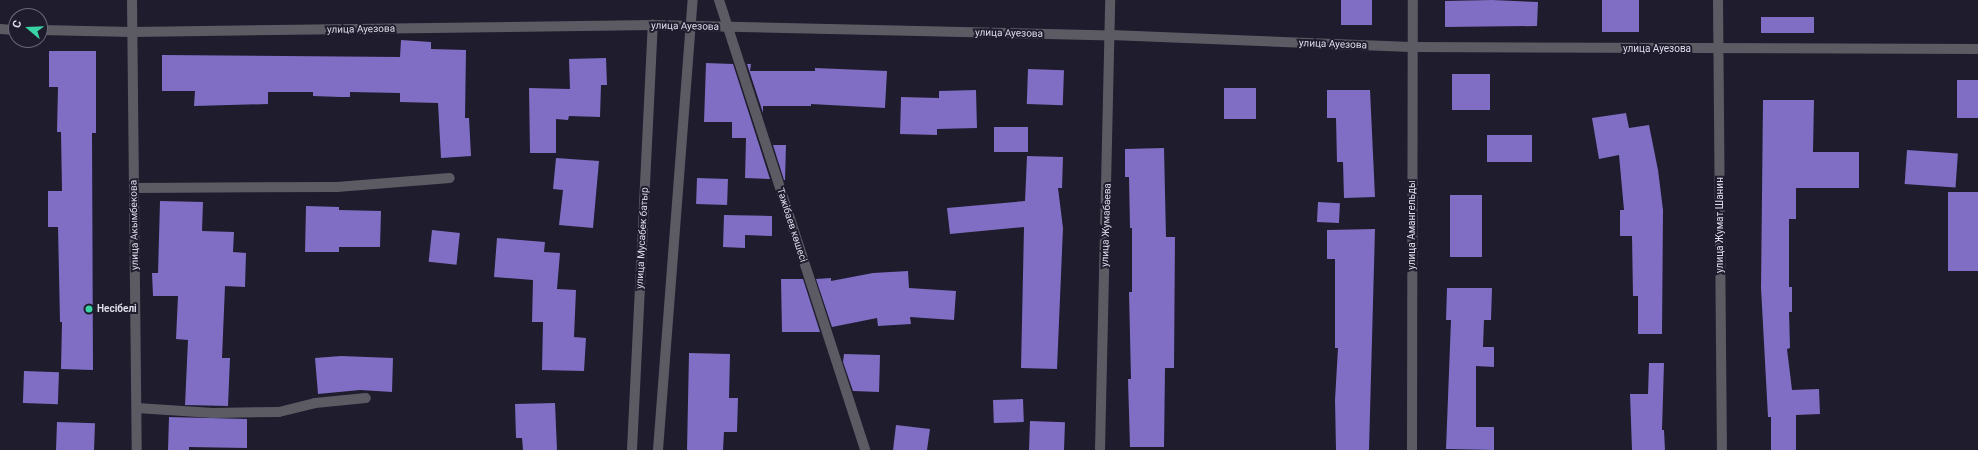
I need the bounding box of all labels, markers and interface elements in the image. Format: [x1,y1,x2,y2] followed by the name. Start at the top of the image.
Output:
[8,8,48,48] north arrow
[10,19,24,30] text: С
[651,19,719,33] street label: улица Ауезова
[327,22,395,36] street label: улица Ауезова
[975,26,1043,40] street label: улица Ауезова
[1299,37,1367,51] street label: улица Ауезова
[1623,43,1691,55] street label: улица Ауезова
[1714,177,1726,273] street label: улица Жумат Шанин
[127,180,141,270] street label: улица Акымбекова
[1406,180,1418,270] street label: улица Амангельды
[1099,183,1113,267] street label: улица Жумабаева
[774,186,810,264] street label: Тәжібаев көшесі
[633,187,651,289] street label: улица Мусабек батыр
[97,303,137,315] place label: Несібелі
[84,304,94,314] marker: Несібелі

